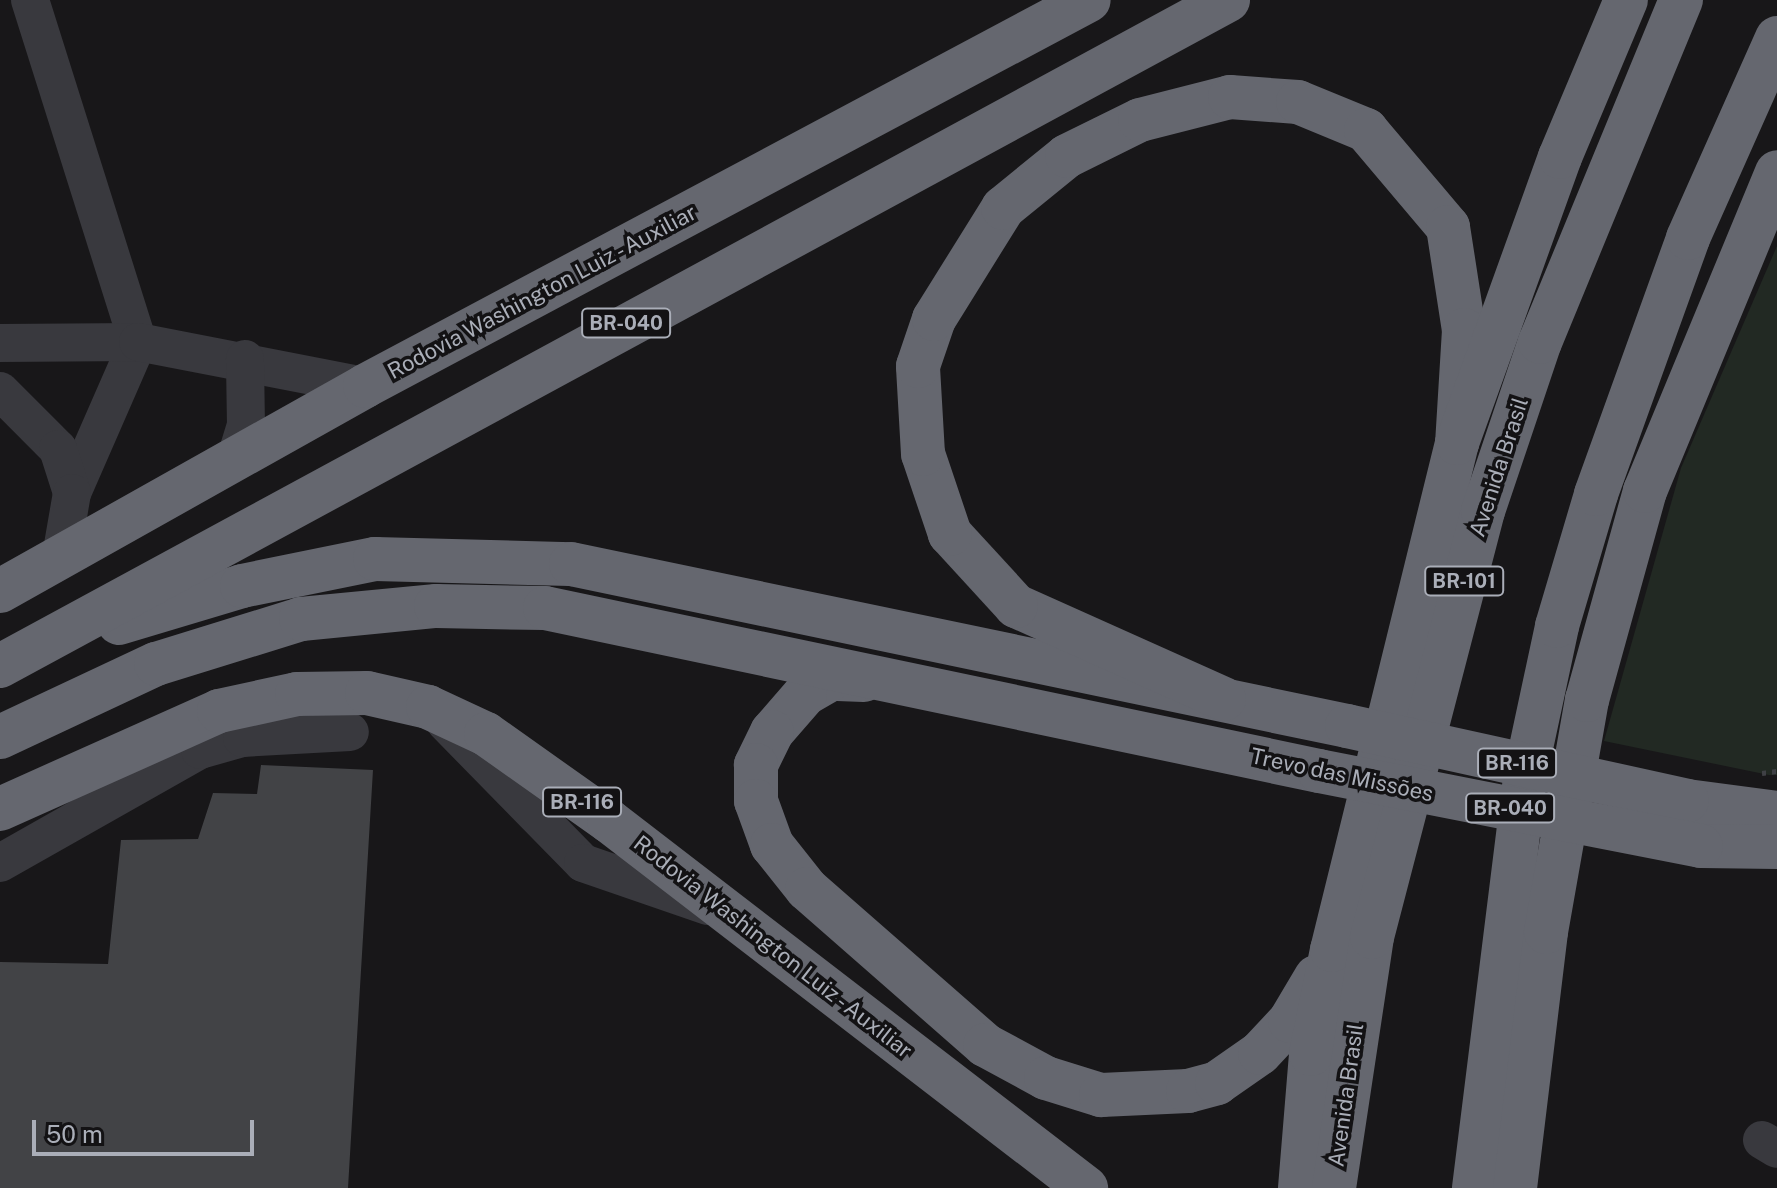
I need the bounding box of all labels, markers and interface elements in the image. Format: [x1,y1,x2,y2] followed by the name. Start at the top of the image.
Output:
[380,198,704,386] street label: Rodovia Washington Luiz - Auxiliar
[580,307,672,339] road number: BR-040
[1464,394,1534,540] street label: Avenida Brasil
[1424,565,1504,597] road number: BR-101
[1248,743,1436,807] street label: Trevo das Missões
[1477,747,1557,779] road number: BR-116
[542,786,622,818] road number: BR-116
[1464,792,1556,824] road number: BR-040
[626,828,920,1066] street label: Rodovia Washington Luiz - Auxiliar
[1323,1021,1369,1169] street label: Avenida Brasil
[36,1104,258,1154] scale bar
[46,1120,103,1148] text: 50 m

